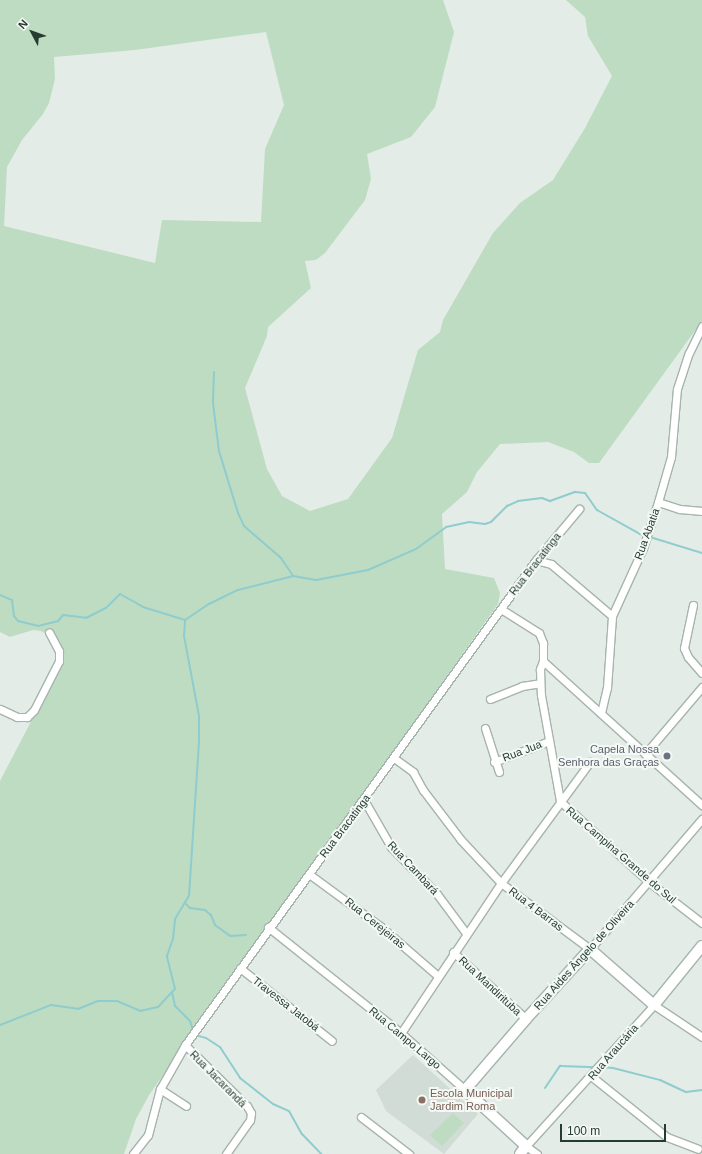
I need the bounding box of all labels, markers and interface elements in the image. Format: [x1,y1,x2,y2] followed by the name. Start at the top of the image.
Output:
[12,12,52,52] north arrow
[16,17,30,31] text: N
[631,506,663,562] street label: Rua Abatia
[506,530,564,598] street label: Rua Bracatinga
[501,737,543,765] street label: Rua Jua
[558,743,659,769] place label: Capela Nossa Senhora das Graças
[662,751,672,761] marker: Capela Nossa Senhora das Graças
[317,792,373,860] street label: Rua Bracatinga
[563,804,679,906] street label: Rua Campina Grande do Sul
[385,838,441,898] street label: Rua Cambará
[506,884,566,934] street label: Rua 4 Barras
[342,895,408,951] street label: Rua Cerejeiras
[531,897,637,1013] street label: Rua Aides Ângelo de Oliveira
[456,954,524,1018] street label: Rua Mandirituba
[250,974,322,1034] street label: Travessa Jatobá
[366,1004,444,1072] street label: Rua Campo Largo
[585,1021,641,1083] street label: Rua Araucária
[187,1048,249,1110] street label: Rua Jacarandá
[430,1087,513,1113] place label: Escola Municipal Jardim Roma
[417,1095,427,1105] marker: Escola Municipal Jardim Roma
[562,1116,668,1142] scale bar
[567,1124,600,1138] text: 100 m

